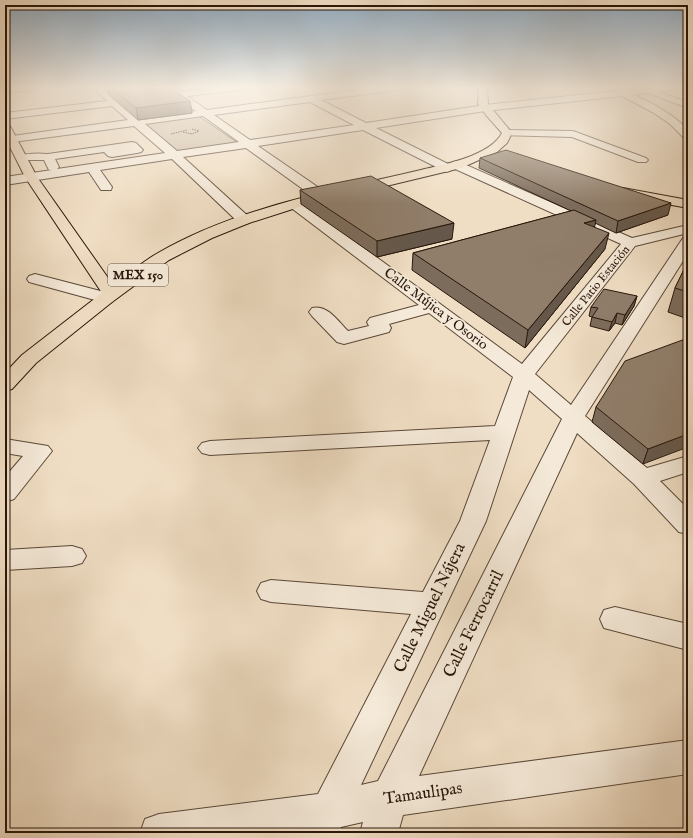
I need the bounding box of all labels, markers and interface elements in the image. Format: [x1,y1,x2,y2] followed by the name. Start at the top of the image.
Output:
[559,242,634,329] street label: Calle Patio Estación
[108,264,168,286] road number: MEX 150
[380,264,492,354] street label: Calle Mújica y Osorio
[389,539,471,676] street label: Calle Miguel Nájera
[439,567,509,681] street label: Calle Ferrocarril
[382,778,464,810] street label: Tamaulipas

